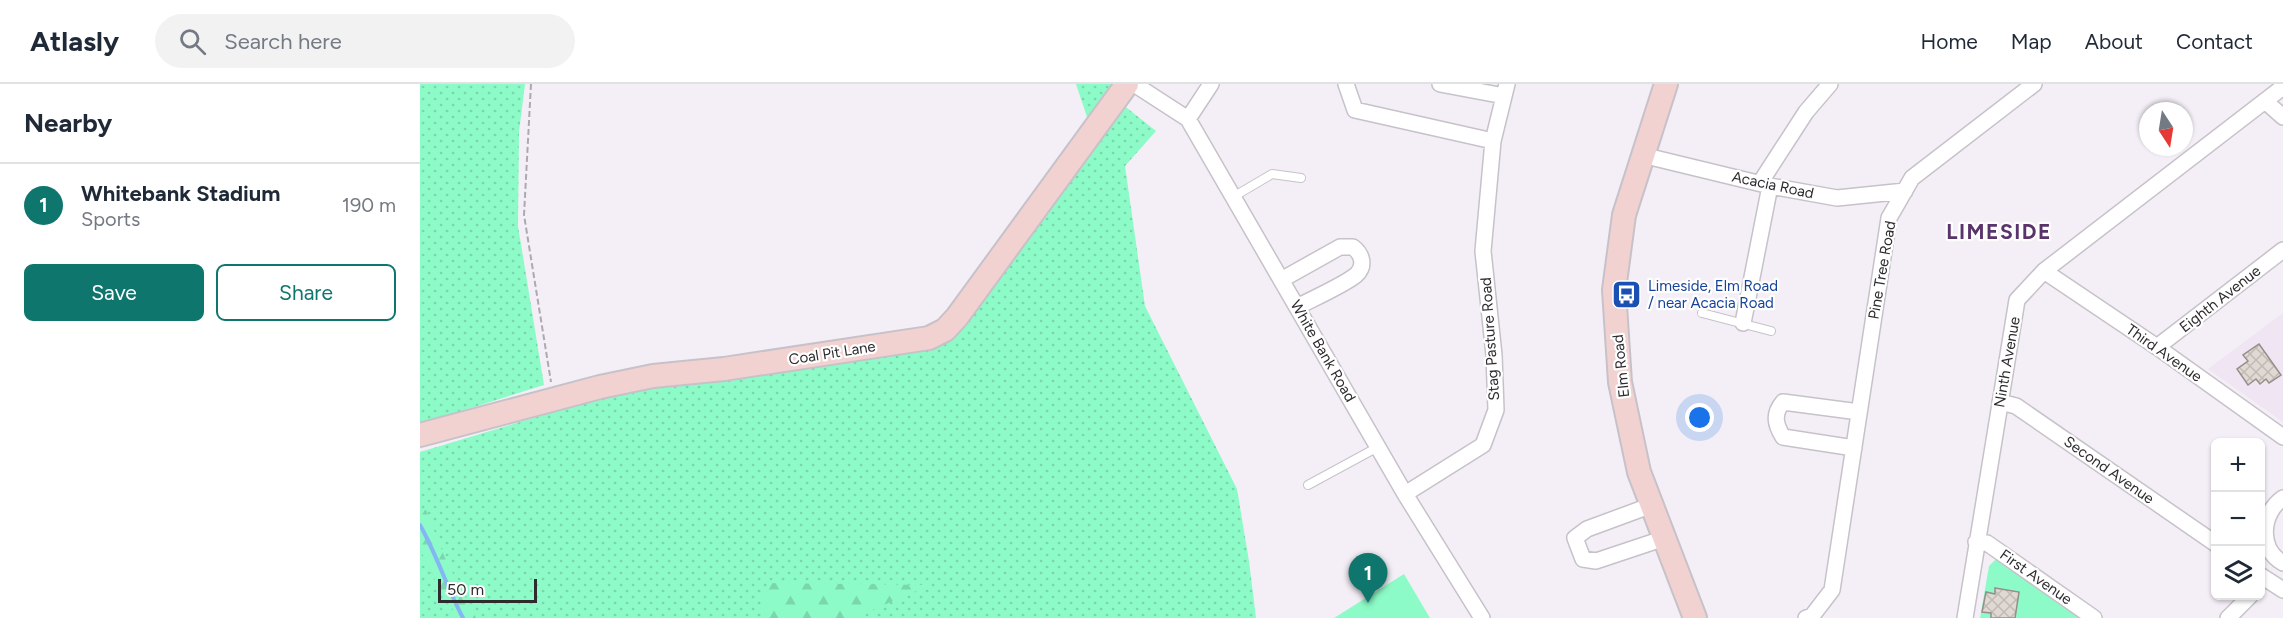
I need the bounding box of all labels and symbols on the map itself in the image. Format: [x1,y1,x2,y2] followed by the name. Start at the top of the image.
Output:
[2139,102,2193,156] north arrow
[1730,168,1816,202] street label: Acacia Road
[1864,219,1900,321] street label: Pine Tree Road
[1946,219,2052,244] district label: LIMESIDE
[2176,262,2264,336] street label: Eighth Avenue
[1477,277,1503,401] street label: Stag Pasture Road
[1648,277,1778,312] place label: Limeside, Elm Road / near Acacia Road
[1611,279,1643,311] bus stop icon: Limeside, Elm Road / near Acacia Road
[1287,297,1359,405] street label: White Bank Road
[1990,315,2024,409] street label: Ninth Avenue
[2123,320,2205,386] street label: Third Avenue
[1609,334,1633,398] street label: Elm Road
[787,337,877,369] street label: Coal Pit Lane
[1685,403,1714,432] your location
[2060,432,2158,508] street label: Second Avenue
[1997,546,2075,608] street label: First Avenue
[1348,554,1388,603] pin: 1
[438,576,537,604] scale bar

